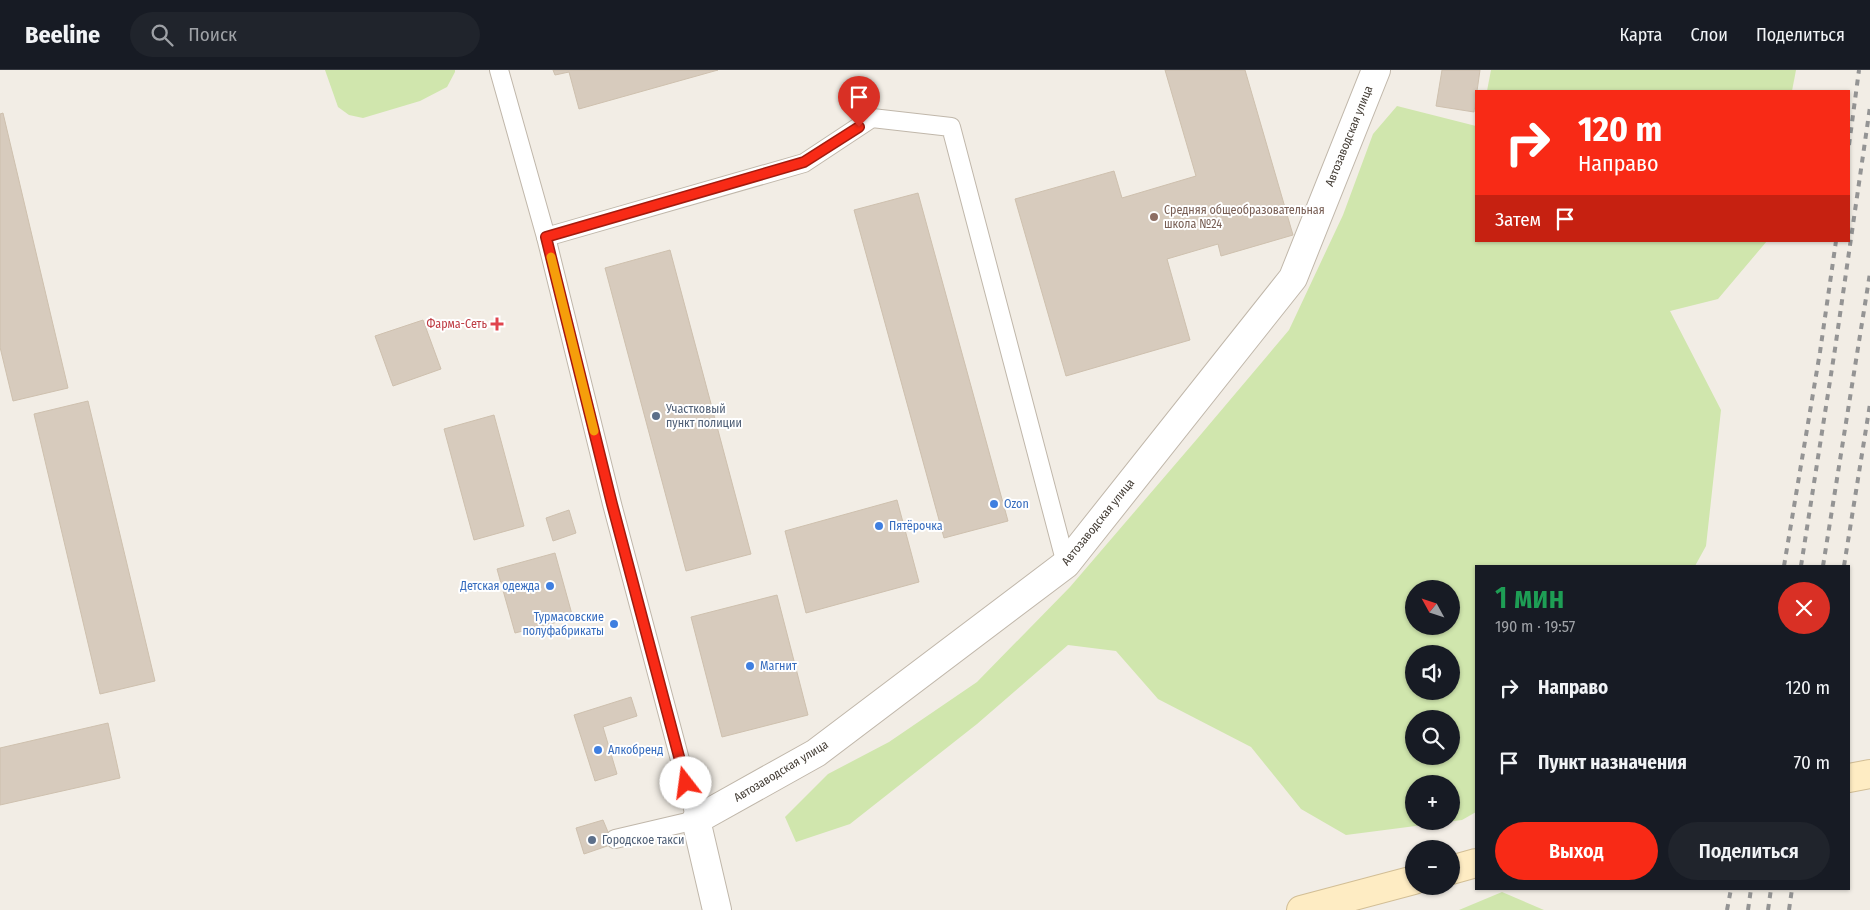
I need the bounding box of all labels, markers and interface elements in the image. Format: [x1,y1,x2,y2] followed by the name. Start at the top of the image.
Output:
[130,12,480,57] search box
[25,21,100,49] text: Beeline
[148,21,176,49] icon: search
[188,23,237,46] text: Поиск
[1619,24,1662,46] text: Карта
[1690,24,1728,46] text: Слои
[1756,24,1845,46] text: Поделиться
[838,76,880,127] pin
[845,83,873,111] icon: arrive
[1322,84,1376,188] street label: Автозаводская улица
[1578,108,1662,150] text: 120 m
[1495,110,1560,175] icon: right
[1578,150,1659,177] text: Направо
[1164,203,1325,231] place label: Средняя общеобразовательная школа №24
[1551,205,1579,233] icon: arrive
[1495,208,1541,231] text: Затем
[1148,211,1160,223] marker: Средняя общеобразовательная школа №24
[427,317,487,331] place label: Фарма-Сеть
[491,318,503,330] marker: Фарма-Сеть
[665,402,742,430] place label: Участковый пункт полиции
[650,410,662,422] marker: Участковый пункт полиции
[1059,476,1137,568] street label: Автозаводская улица
[1004,497,1029,511] place label: Ozon
[988,498,1000,510] marker: Ozon
[889,519,943,533] place label: Пятёрочка
[873,520,885,532] marker: Пятёрочка
[459,579,540,593] place label: Детская одежда
[544,580,556,592] marker: Детская одежда
[1405,580,1460,635] north arrow
[1405,580,1460,895] map controls
[1495,580,1564,616] text: 1 мин
[1778,582,1830,634] button: close
[522,610,604,638] place label: Турмасовские полуфабрикаты
[1495,617,1575,636] text: 190 m · 19:57
[608,618,620,630] marker: Турмасовские полуфабрикаты
[1405,645,1460,700] button: sound
[760,659,797,673] place label: Магнит
[744,660,756,672] marker: Магнит
[1495,674,1523,702] icon: right
[1538,676,1608,699] text: Направо
[1785,676,1830,699] text: 120 m
[1405,710,1460,765] button: search
[731,737,831,805] street label: Автозаводская улица
[608,743,663,757] place label: Алкобренд
[592,744,604,756] marker: Алкобренд
[1495,749,1523,777] icon: arrive
[1538,751,1687,774] text: Пункт назначения
[1794,751,1830,774] text: 70 m
[659,756,711,808] position arrow
[1405,775,1460,830] button: +
[1495,822,1658,880] button: Выход
[1668,822,1830,880] button: Поделиться
[602,833,684,847] place label: Городское такси
[586,834,598,846] marker: Городское такси
[1405,840,1460,895] button: −

